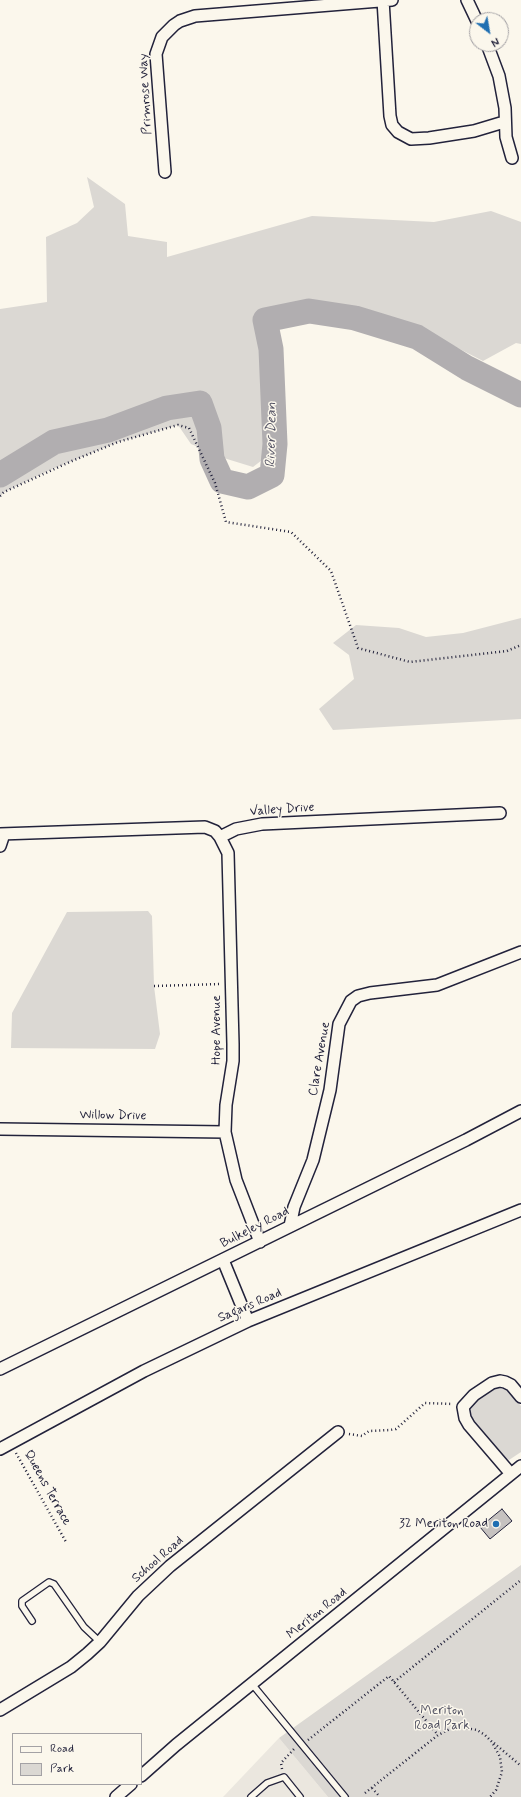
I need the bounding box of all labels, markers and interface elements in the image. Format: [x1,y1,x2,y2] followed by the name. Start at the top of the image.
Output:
[469,12,509,52] north arrow
[488,34,501,49] text: N
[136,53,156,135] street label: Primrose Way
[263,402,281,468] water label: River Dean
[249,800,315,820] street label: Valley Drive
[209,995,225,1065] street label: Hope Avenue
[306,1021,334,1097] street label: Clare Avenue
[79,1108,147,1124] street label: Willow Drive
[218,1204,292,1252] street label: Bulkeley Road
[216,1286,284,1326] street label: Sagars Road
[20,1448,74,1528] street label: Queens Terrace
[399,1516,488,1532] place label: 32 Meriton Road
[491,1519,501,1529] marker: 32 Meriton Road
[129,1533,187,1587] street label: School Road
[284,1585,350,1643] street label: Meriton Road
[414,1703,470,1734] park label: Meriton Road Park
[12,1733,142,1785] legend
[50,1741,74,1757] text: Road
[50,1761,74,1777] text: Park

